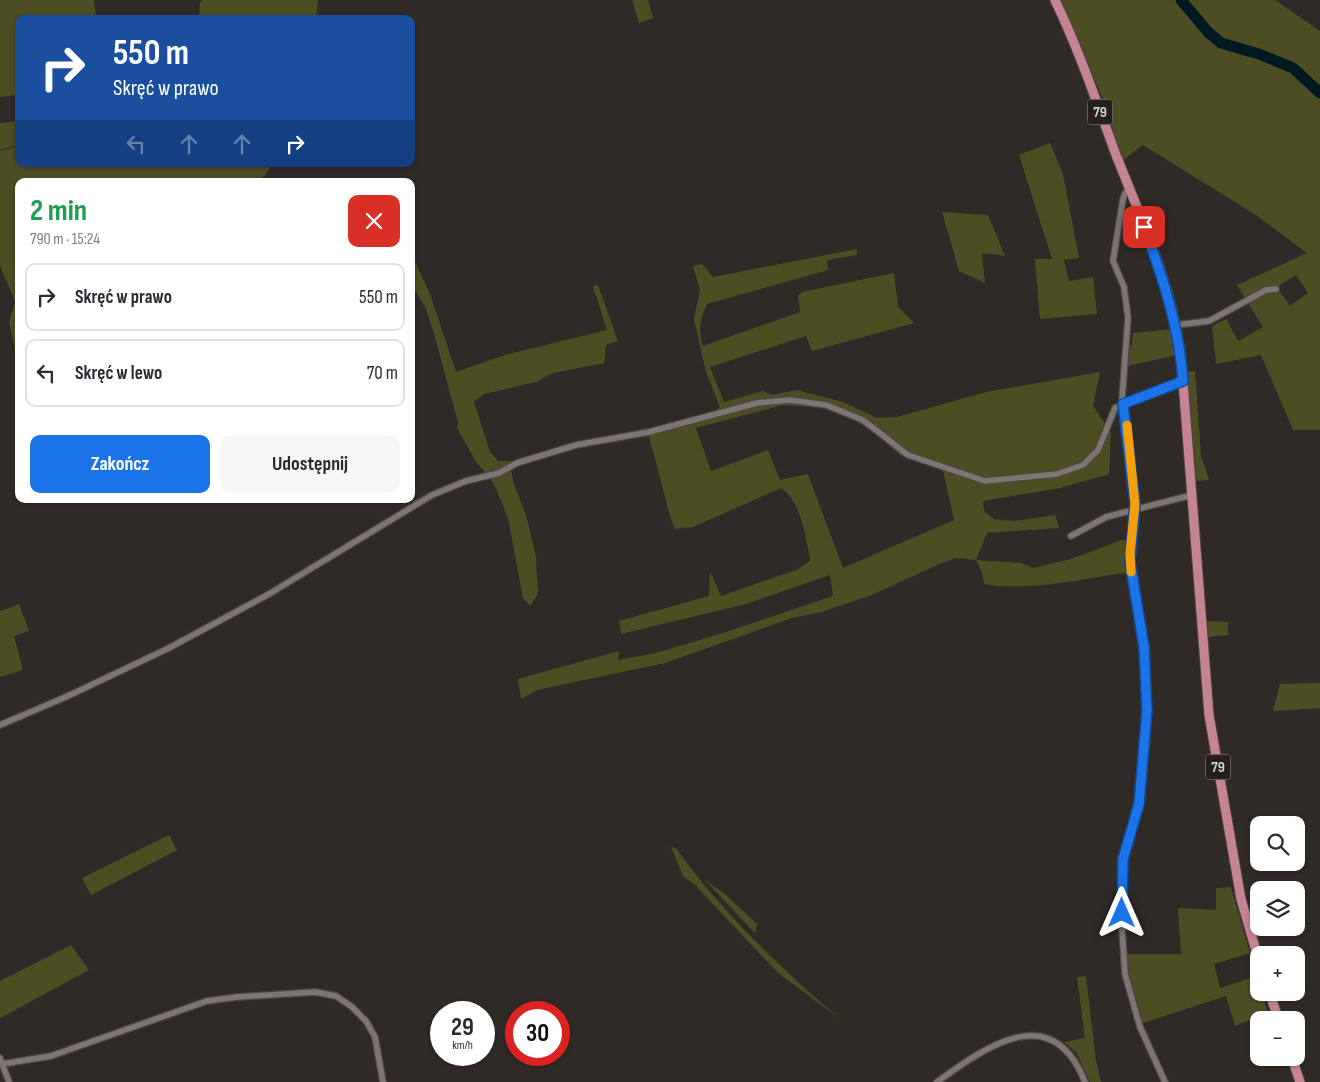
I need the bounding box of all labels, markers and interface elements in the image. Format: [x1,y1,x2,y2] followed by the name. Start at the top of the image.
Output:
[113,32,189,75] text: 550 m
[30,35,95,100] icon: right
[113,75,219,102] text: Skręć w prawo
[1088,100,1112,124] road number: 79
[122,130,150,158] icon: left
[175,130,203,158] icon: ahead
[228,130,256,158] icon: ahead
[281,130,309,158] icon: right
[30,193,87,229] text: 2 min
[348,195,400,247] button: close
[1123,206,1165,248] pin
[1130,213,1158,241] icon: arrive
[30,230,100,249] text: 790 m · 15:24
[32,283,60,311] icon: right
[75,286,172,309] text: Skręć w prawo
[359,286,398,309] text: 550 m
[32,359,60,387] icon: left
[75,362,162,385] text: Skręć w lewo
[367,362,398,385] text: 70 m
[30,435,210,493] button: Zakończ
[220,435,400,493] button: Udostępnij
[1206,754,1230,780] road number: 79
[1250,816,1305,1066] map controls
[1250,816,1305,871] button: search
[1250,881,1305,936] button: layers
[1095,886,1147,938] position arrow
[1250,946,1305,1001] button: +
[505,1001,570,1066] speed limit sign: 30
[1250,1011,1305,1066] button: −
[451,1012,474,1043] text: 29
[452,1038,473,1053] text: km/h

